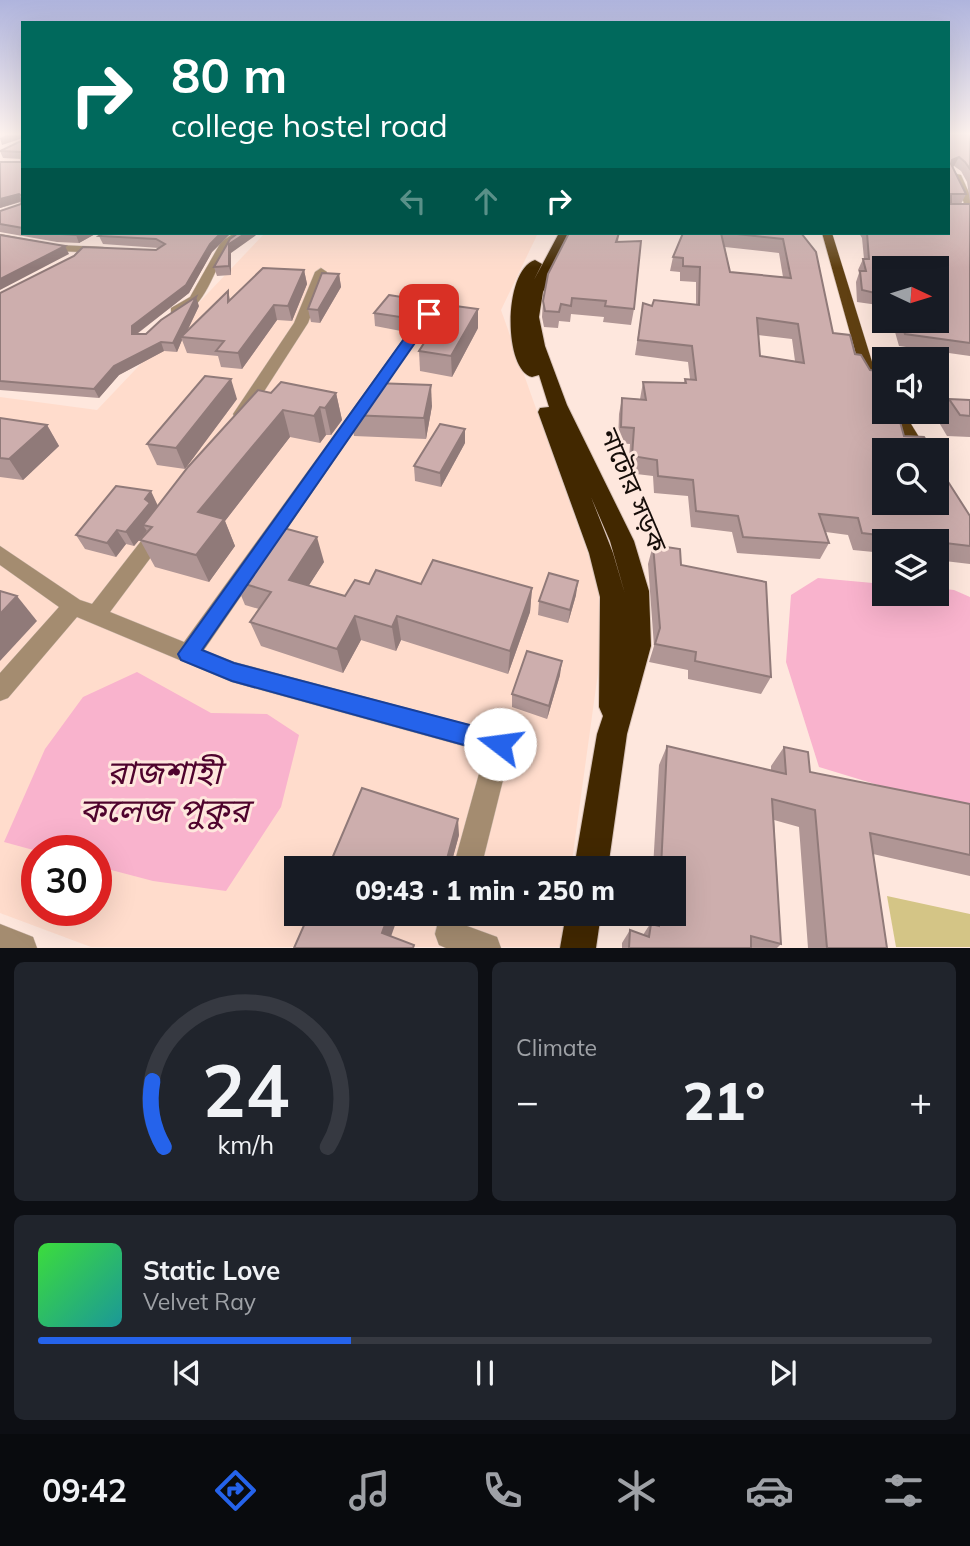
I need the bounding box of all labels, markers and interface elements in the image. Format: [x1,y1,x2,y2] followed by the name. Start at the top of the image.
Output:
[171,44,287,105] text: 80 m
[56,49,147,140] icon: right
[171,105,448,145] text: college hostel road
[394,182,432,220] icon: left
[467,182,505,220] icon: ahead
[540,182,578,220] icon: right
[872,256,948,332] north arrow
[872,256,949,606] map controls
[399,284,459,344] pin
[410,295,448,333] icon: arrive
[872,347,949,424] button: sound
[593,422,675,558] street label: নাটোর সড়ক
[872,438,949,515] button: search
[872,529,949,606] button: layers
[463,707,537,781] position arrow
[79,751,255,830] water label: রাজশাহী কলেজ পুকুর
[21,835,112,926] speed limit sign: 30
[355,874,615,907] text: 09:43 · 1 min · 250 m
[516,1033,597,1062] text: Climate
[202,1045,290,1136] text: 24
[683,1068,765,1133] text: 21°
[516,1077,539,1125] text: −
[909,1077,932,1125] text: +
[218,1129,274,1160] text: km/h
[143,1254,280,1287] text: Static Love
[143,1287,256,1316] text: Velvet Ray
[168,1354,206,1392] icon: previous
[466,1354,504,1392] icon: pause
[764,1354,802,1392] icon: next
[211,1466,260,1515] icon: directions
[345,1466,394,1515] icon: music
[478,1466,527,1515] icon: phone
[612,1466,661,1515] icon: climate
[745,1466,794,1515] icon: car
[879,1466,928,1515] icon: filters
[42,1470,127,1510] text: 09:42

